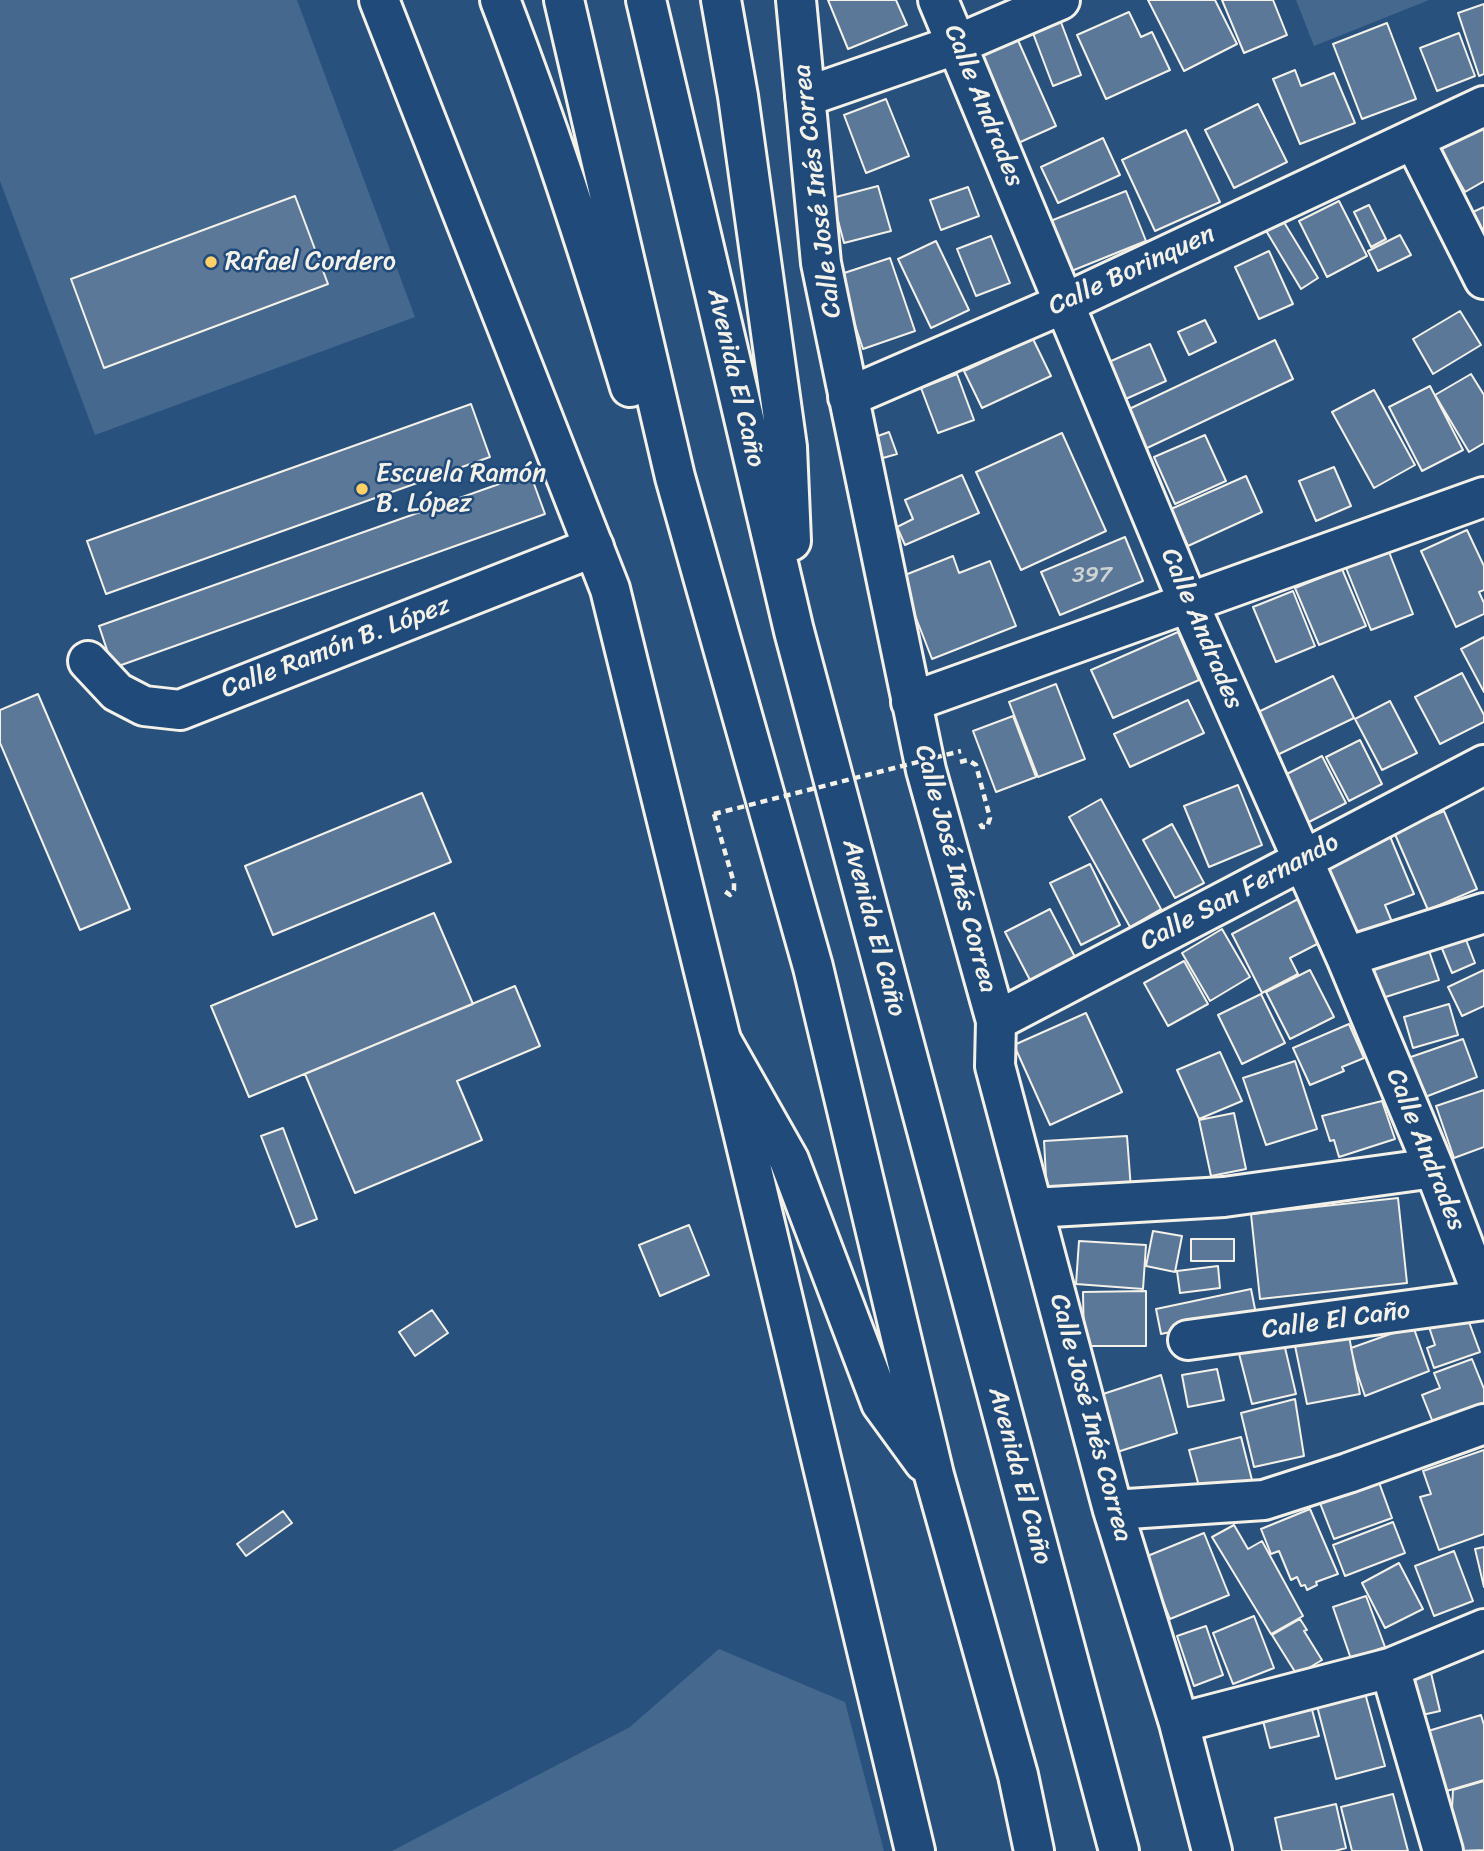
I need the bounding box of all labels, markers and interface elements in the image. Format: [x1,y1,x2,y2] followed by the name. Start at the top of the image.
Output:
[936,21,1030,191] street label: Calle Andrades
[787,62,849,320] street label: Calle José Inés Correa
[1044,219,1220,323] street label: Calle Borinquen
[225,246,396,278] place label: Rafael Cordero
[203,254,219,270] marker: Rafael Cordero
[699,286,771,470] street label: Avenida El Caño
[376,458,546,520] place label: Escuela Ramón B. López
[354,481,370,497] marker: Escuela Ramón B. López
[1153,544,1249,714] street label: Calle Andrades
[1072,562,1112,590] house number: 397
[217,590,455,706] street label: Calle Ramón B. López
[907,742,1003,996] street label: Calle José Inés Correa
[1135,828,1345,958] street label: Calle San Fernando
[834,836,912,1020] street label: Avenida El Caño
[1378,1065,1472,1235] street label: Calle Andrades
[1042,1291,1138,1545] street label: Calle José Inés Correa
[1260,1295,1412,1347] street label: Calle El Caño
[980,1384,1058,1568] street label: Avenida El Caño

